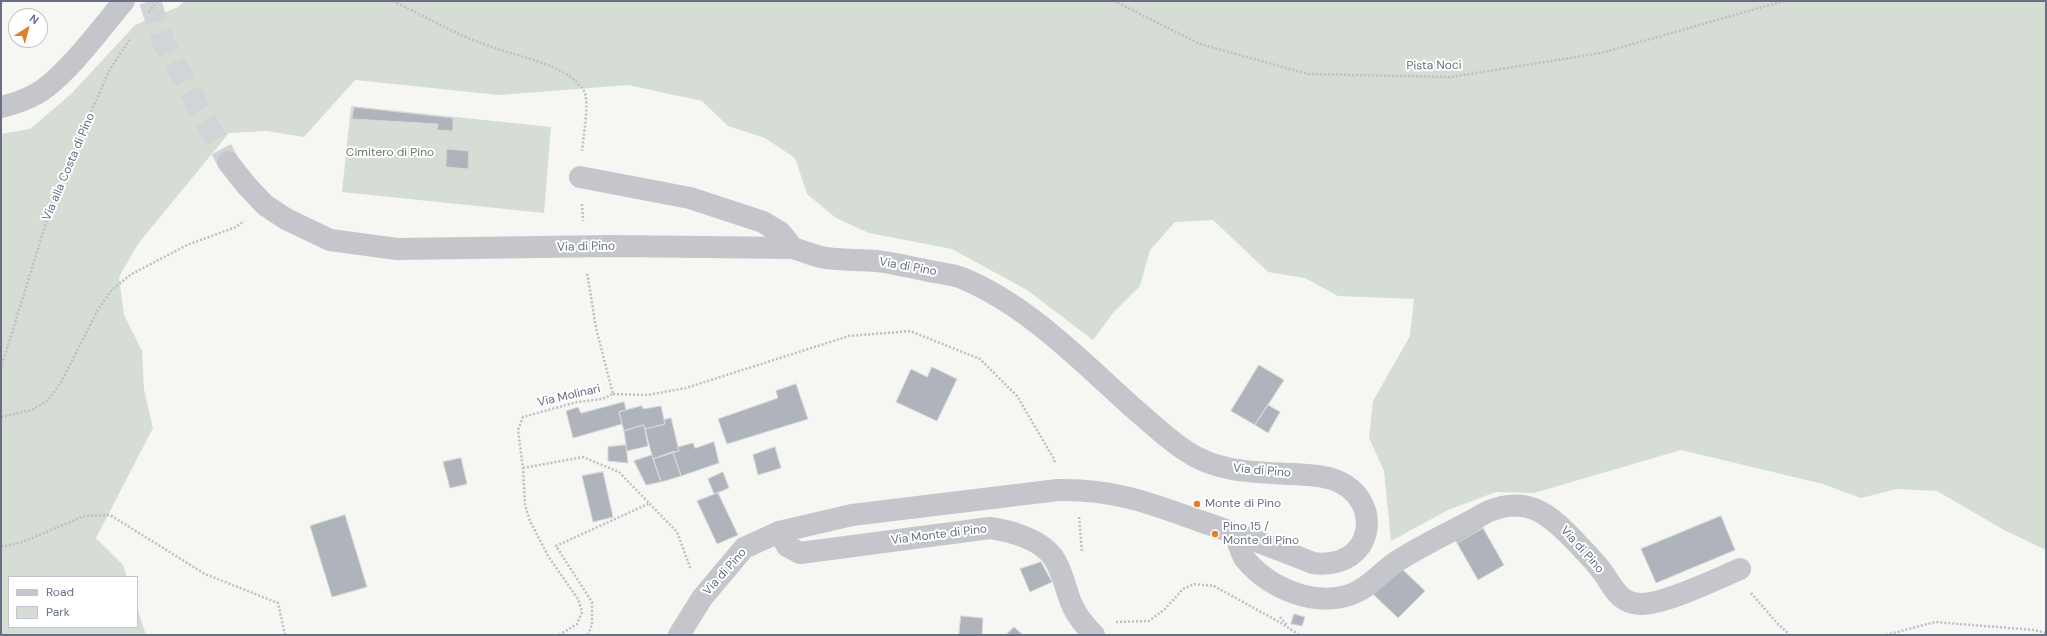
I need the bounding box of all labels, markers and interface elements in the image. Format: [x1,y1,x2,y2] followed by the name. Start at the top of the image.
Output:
[8,8,48,48] north arrow
[27,11,42,27] text: N
[1406,58,1462,74] street label: Pista Noci
[40,111,98,223] street label: Via alla Costa di Pino
[346,146,434,160] park label: Cimitero di Pino
[557,239,615,255] street label: Via di Pino
[878,255,938,279] street label: Via di Pino
[536,382,602,410] street label: Via Molinari
[1232,461,1292,481] street label: Via di Pino
[1205,497,1281,511] place label: Monte di Pino
[1192,499,1202,509] marker: Monte di Pino
[1223,520,1299,548] place label: Pino 15 / Monte di Pino
[890,522,988,548] street label: Via Monte di Pino
[1557,524,1607,576] street label: Via di Pino
[1210,529,1220,539] marker: Pino 15 / Monte di Pino
[700,546,750,598] street label: Via di Pino
[8,576,138,628] legend
[46,584,74,600] text: Road
[46,604,70,620] text: Park

